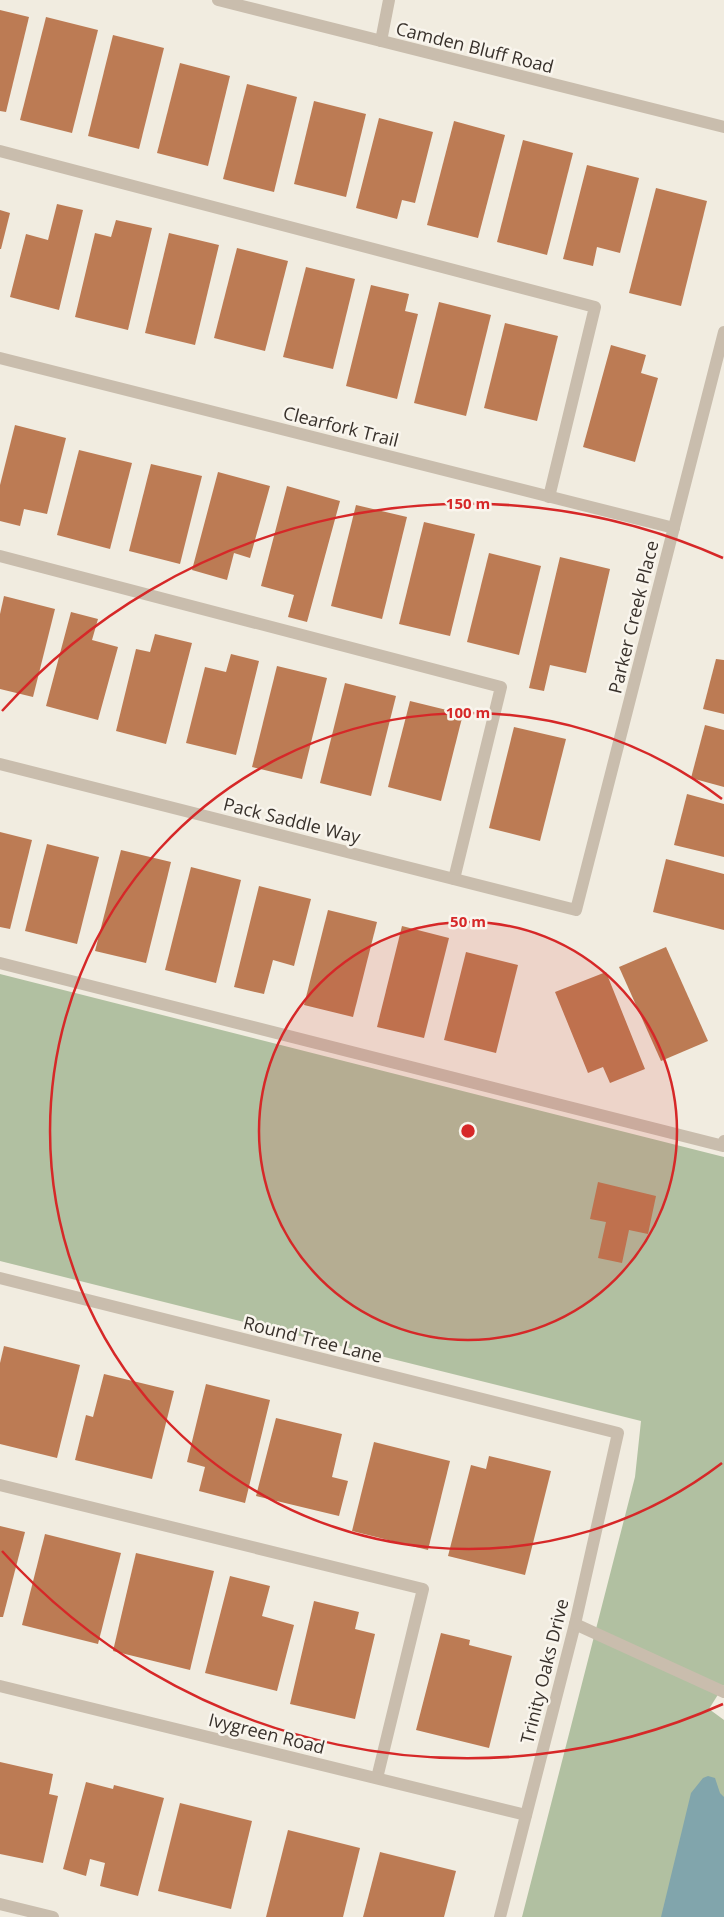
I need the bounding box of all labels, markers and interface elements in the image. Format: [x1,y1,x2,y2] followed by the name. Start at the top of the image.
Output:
[394,16,556,78] street label: Camden Bluff Road
[281,400,401,452] street label: Clearfork Trail
[446,493,490,513] text: 150 m
[602,538,664,696] street label: Parker Creek Place
[446,702,490,722] text: 100 m
[221,791,364,849] street label: Pack Saddle Way
[450,911,486,931] text: 50 m
[459,1122,477,1140] centre of rings
[241,1310,385,1368] street label: Round Tree Lane
[514,1596,574,1746] street label: Trinity Oaks Drive
[206,1707,328,1759] street label: Ivygreen Road

